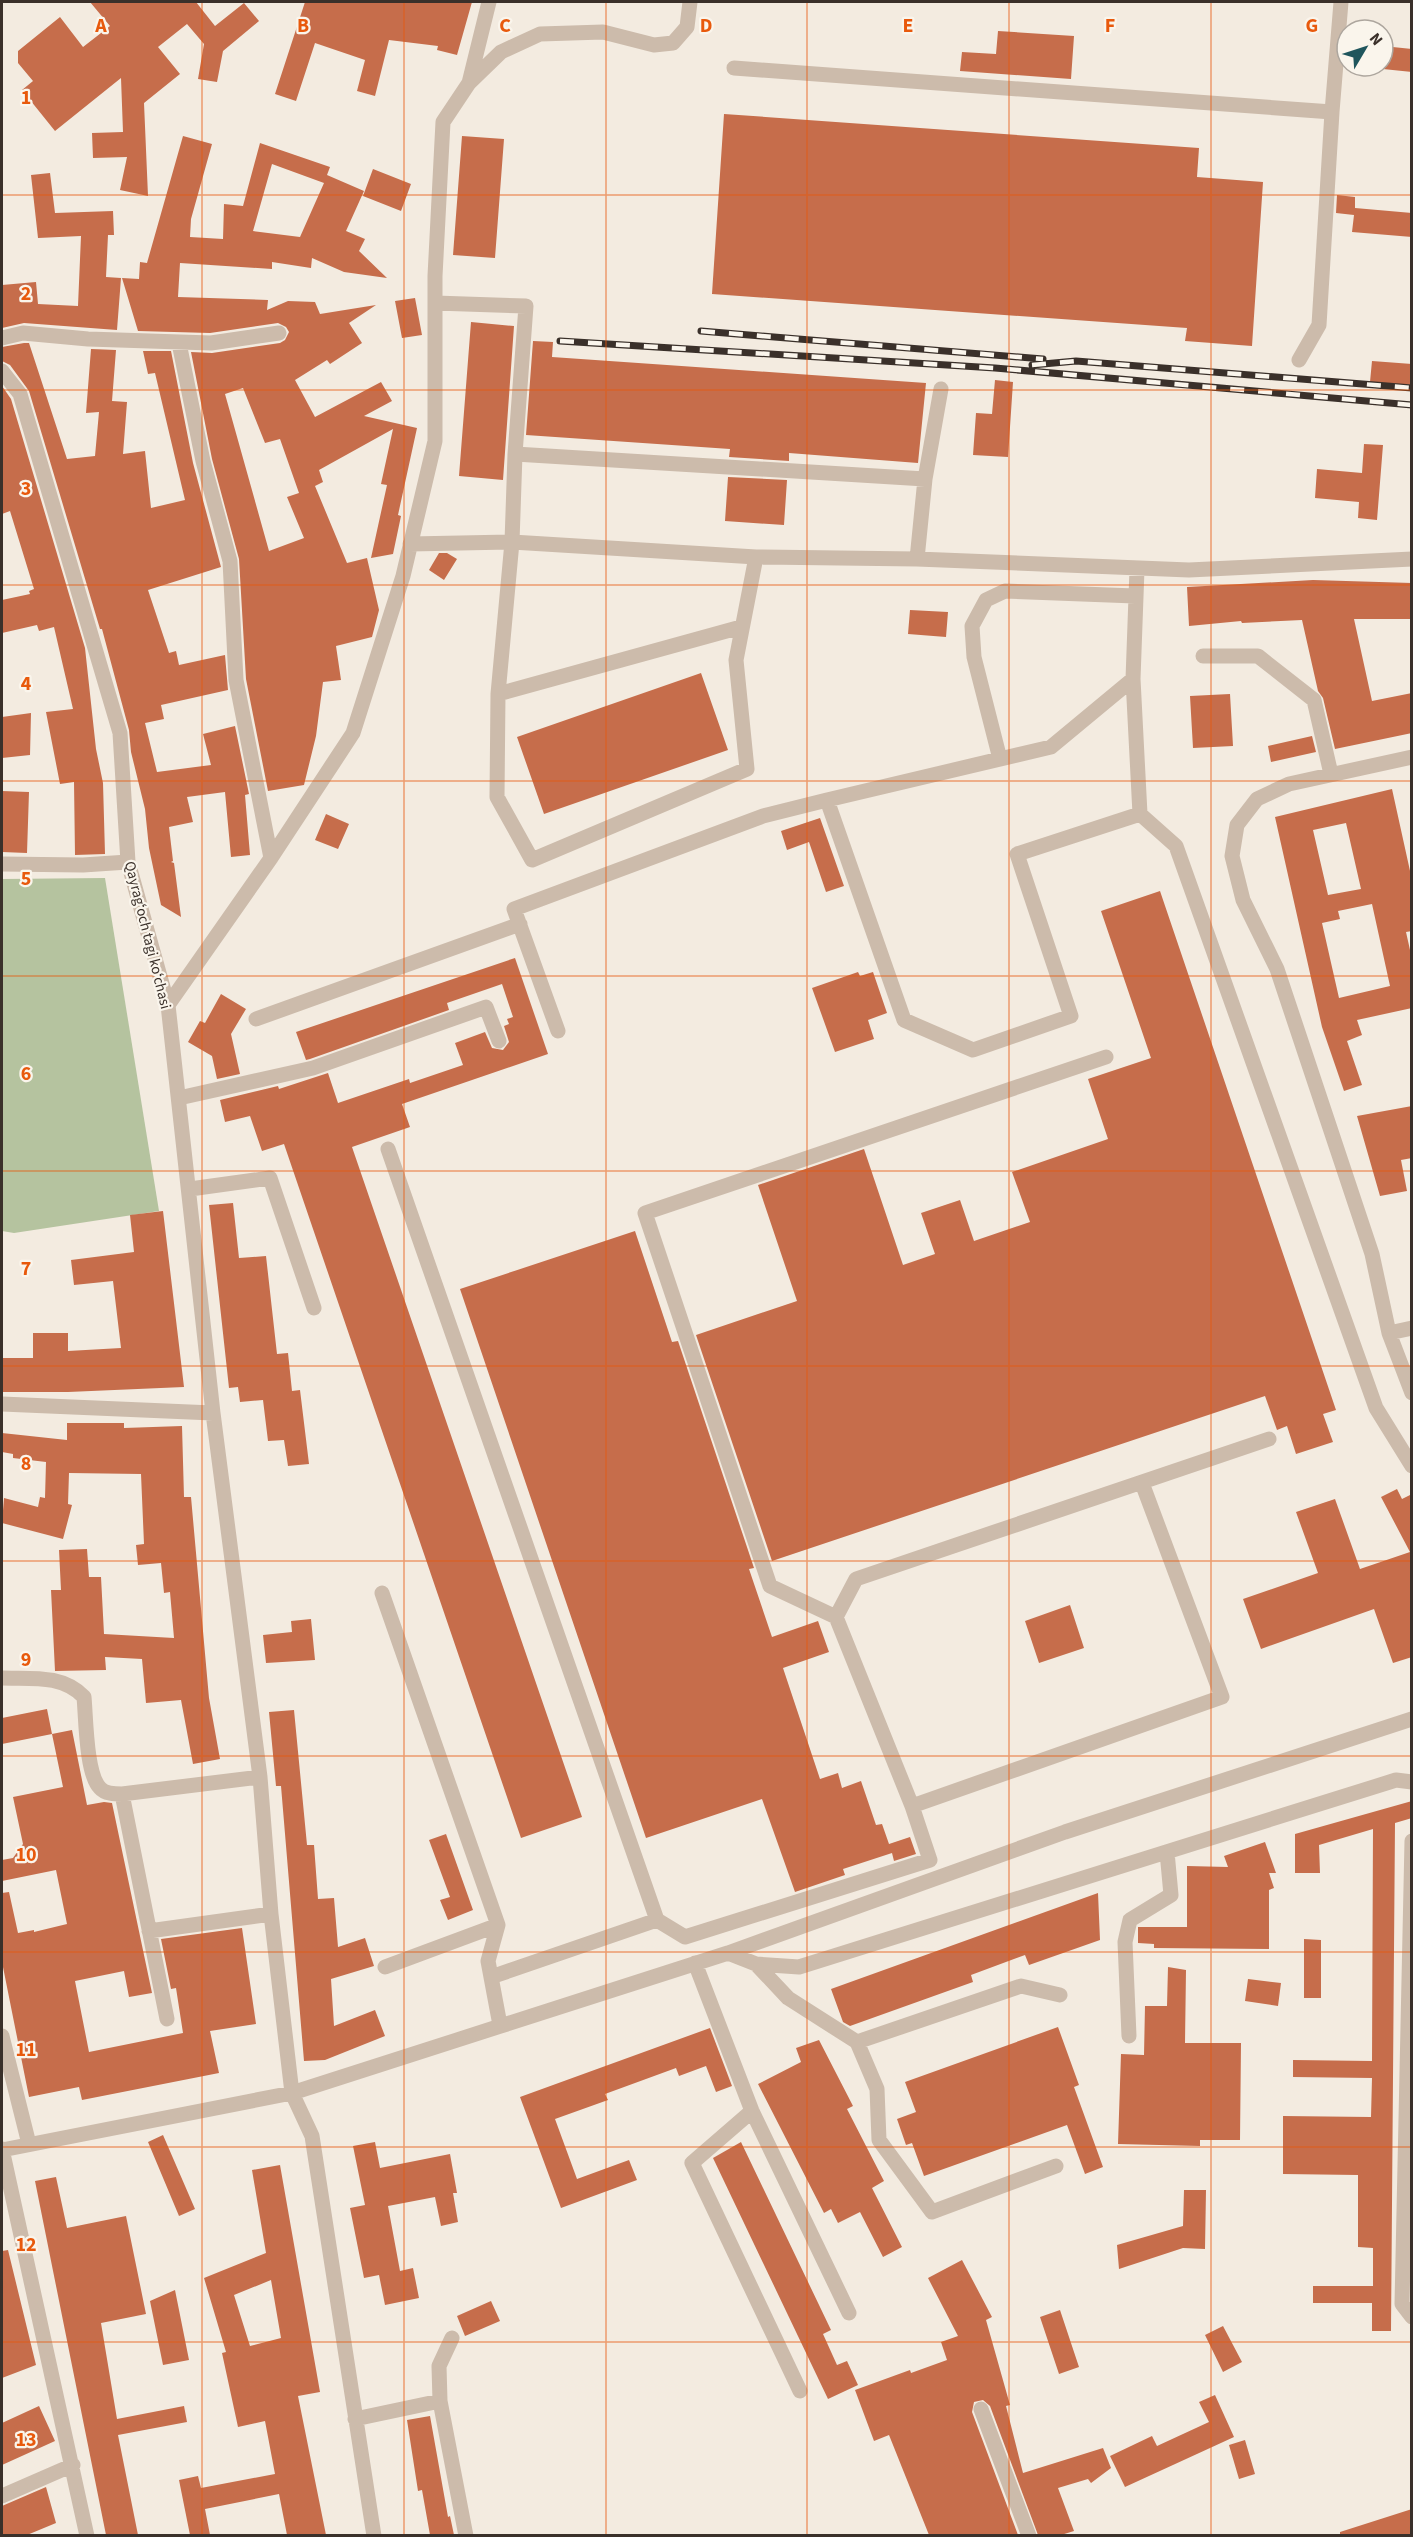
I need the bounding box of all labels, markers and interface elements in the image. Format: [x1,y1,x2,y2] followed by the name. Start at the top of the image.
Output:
[94,12,107,40] text: A
[297,12,309,40] text: B
[499,12,511,40] text: C
[700,12,712,40] text: D
[903,12,913,40] text: E
[1105,12,1115,40] text: F
[1306,12,1318,40] text: G
[1335,18,1395,78] north arrow
[1364,28,1388,50] text: N
[21,84,31,112] text: 1
[21,280,31,308] text: 2
[21,475,31,503] text: 3
[21,670,32,698] text: 4
[119,859,176,1011] street label: Qayragʻoch tagi koʻchasi
[21,865,31,893] text: 5
[21,1060,31,1088] text: 6
[21,1255,31,1283] text: 7
[21,1450,31,1478] text: 8
[21,1646,31,1674] text: 9
[15,1841,37,1869] text: 10
[15,2036,37,2064] text: 11
[15,2231,37,2259] text: 12
[15,2426,37,2454] text: 13

